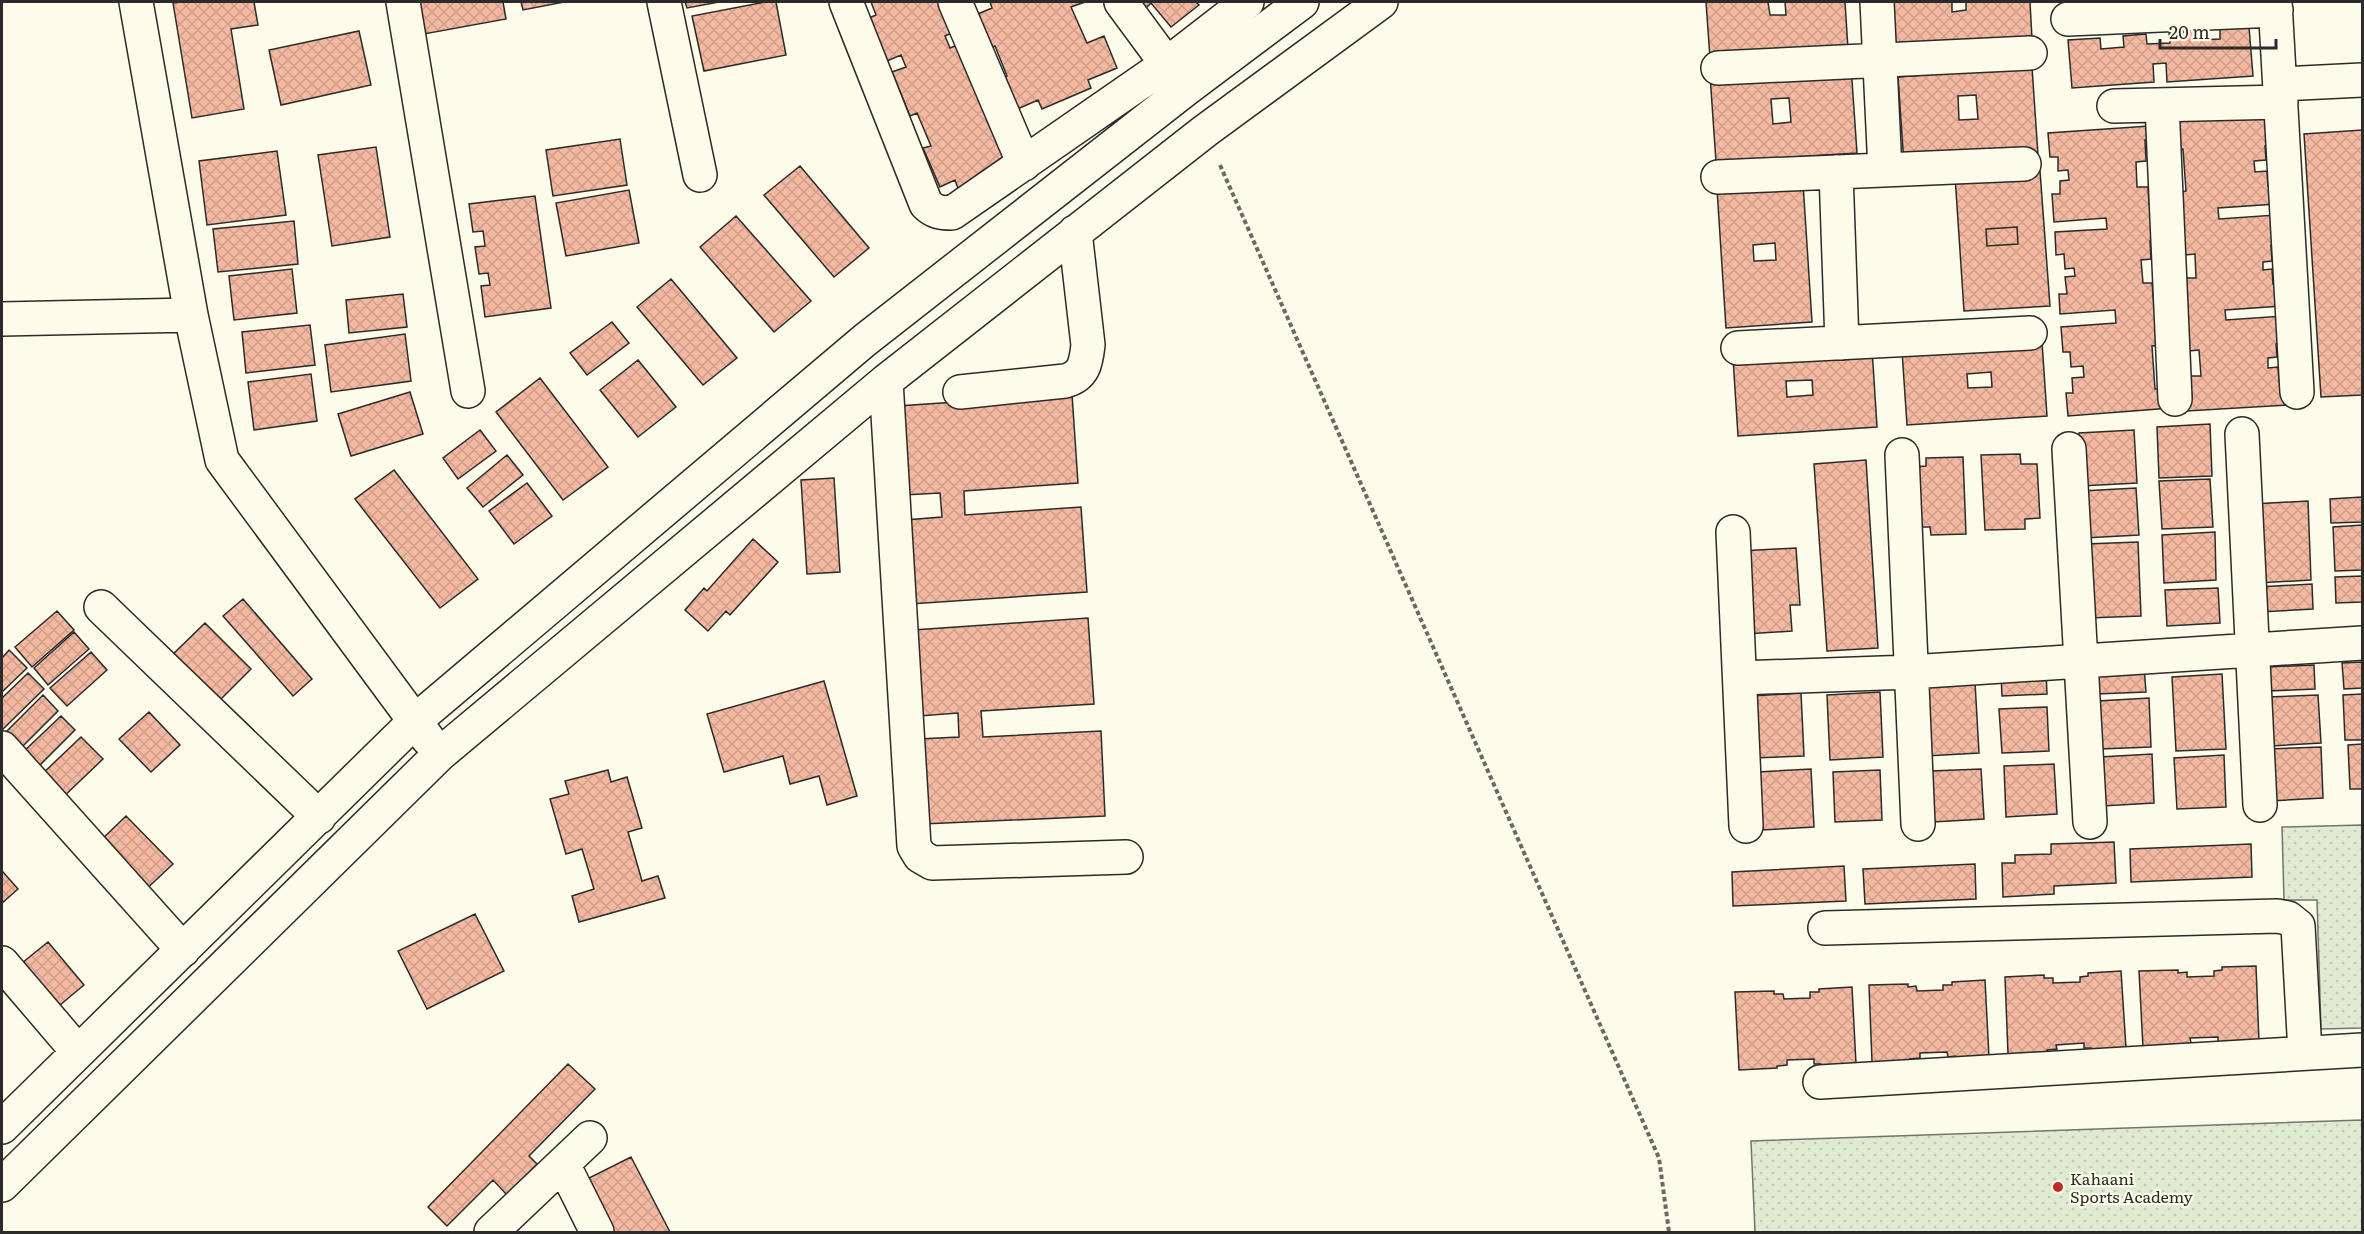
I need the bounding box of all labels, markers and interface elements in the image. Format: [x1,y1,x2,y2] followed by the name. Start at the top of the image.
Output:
[2160,12,2276,50] scale bar
[2169,18,2210,45] text: 20 m
[2070,1166,2193,1208] place label: Kahaani Sports Academy
[2051,1180,2065,1194] marker: Kahaani Sports Academy

